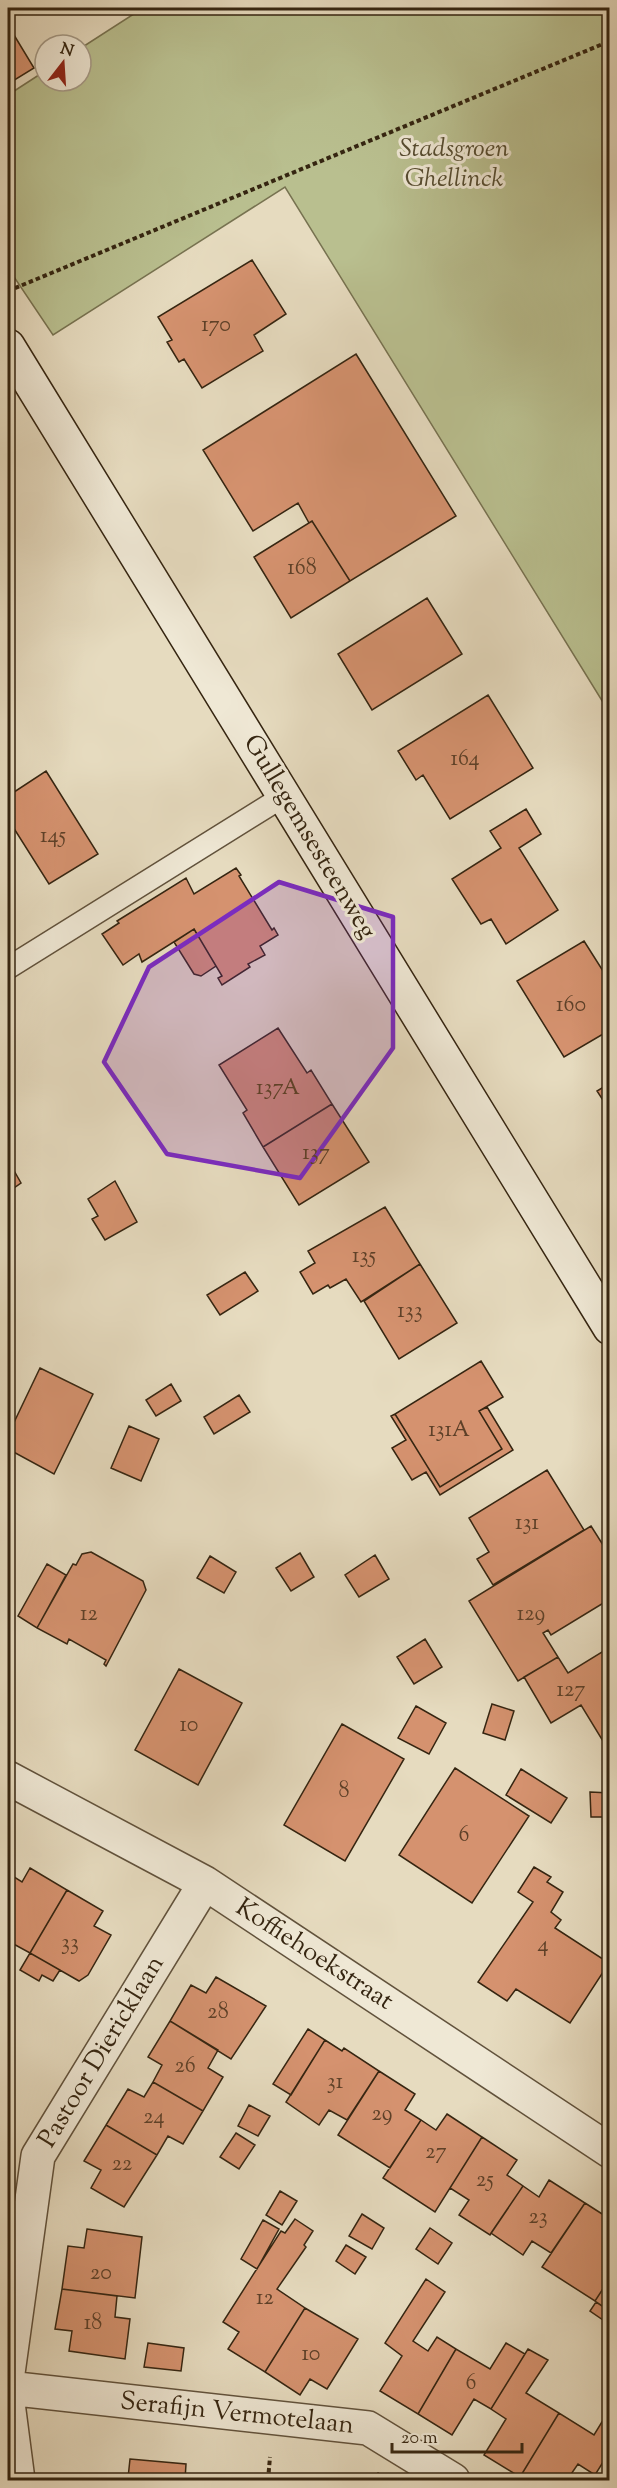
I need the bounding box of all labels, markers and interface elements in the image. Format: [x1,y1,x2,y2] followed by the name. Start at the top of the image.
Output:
[33,33,93,93] north arrow
[57,38,76,64] text: N
[399,131,509,198] park label: Stadsgroen Ghellinck
[201,310,231,342] house number: 170
[287,553,317,585] house number: 168
[233,728,385,946] street label: Gullegemsesteenweg
[450,744,480,776] house number: 164
[40,821,67,853] house number: 145
[556,990,586,1022] house number: 160
[256,1073,300,1105] house number: 137A
[302,1138,330,1170] house number: 137
[352,1241,376,1273] house number: 135
[397,1296,423,1328] house number: 133
[428,1415,470,1447] house number: 131A
[515,1508,539,1540] house number: 131
[80,1599,98,1631] house number: 12
[517,1599,545,1631] house number: 129
[557,1675,585,1707] house number: 127
[180,1710,198,1742] house number: 10
[338,1776,350,1808] house number: 8
[459,1820,469,1852] house number: 6
[228,1890,400,2020] street label: Koffiehoekstraat
[61,1928,79,1960] house number: 33
[537,1930,549,1962] house number: 4
[30,1949,174,2155] street label: Pastoor Diericklaan
[207,1997,229,2029] house number: 28
[174,2051,196,2083] house number: 26
[327,2067,344,2099] house number: 31
[372,2099,393,2131] house number: 29
[143,2102,165,2134] house number: 24
[425,2137,447,2169] house number: 27
[112,2149,132,2181] house number: 22
[476,2165,494,2197] house number: 25
[528,2202,548,2234] house number: 23
[90,2258,112,2290] house number: 20
[256,2283,274,2315] house number: 12
[84,2308,102,2340] house number: 18
[302,2339,320,2371] house number: 10
[466,2368,476,2400] house number: 6
[118,2383,356,2445] street label: Serafijn Vermotelaan
[392,2416,522,2454] scale bar
[401,2426,438,2452] text: 20 m

